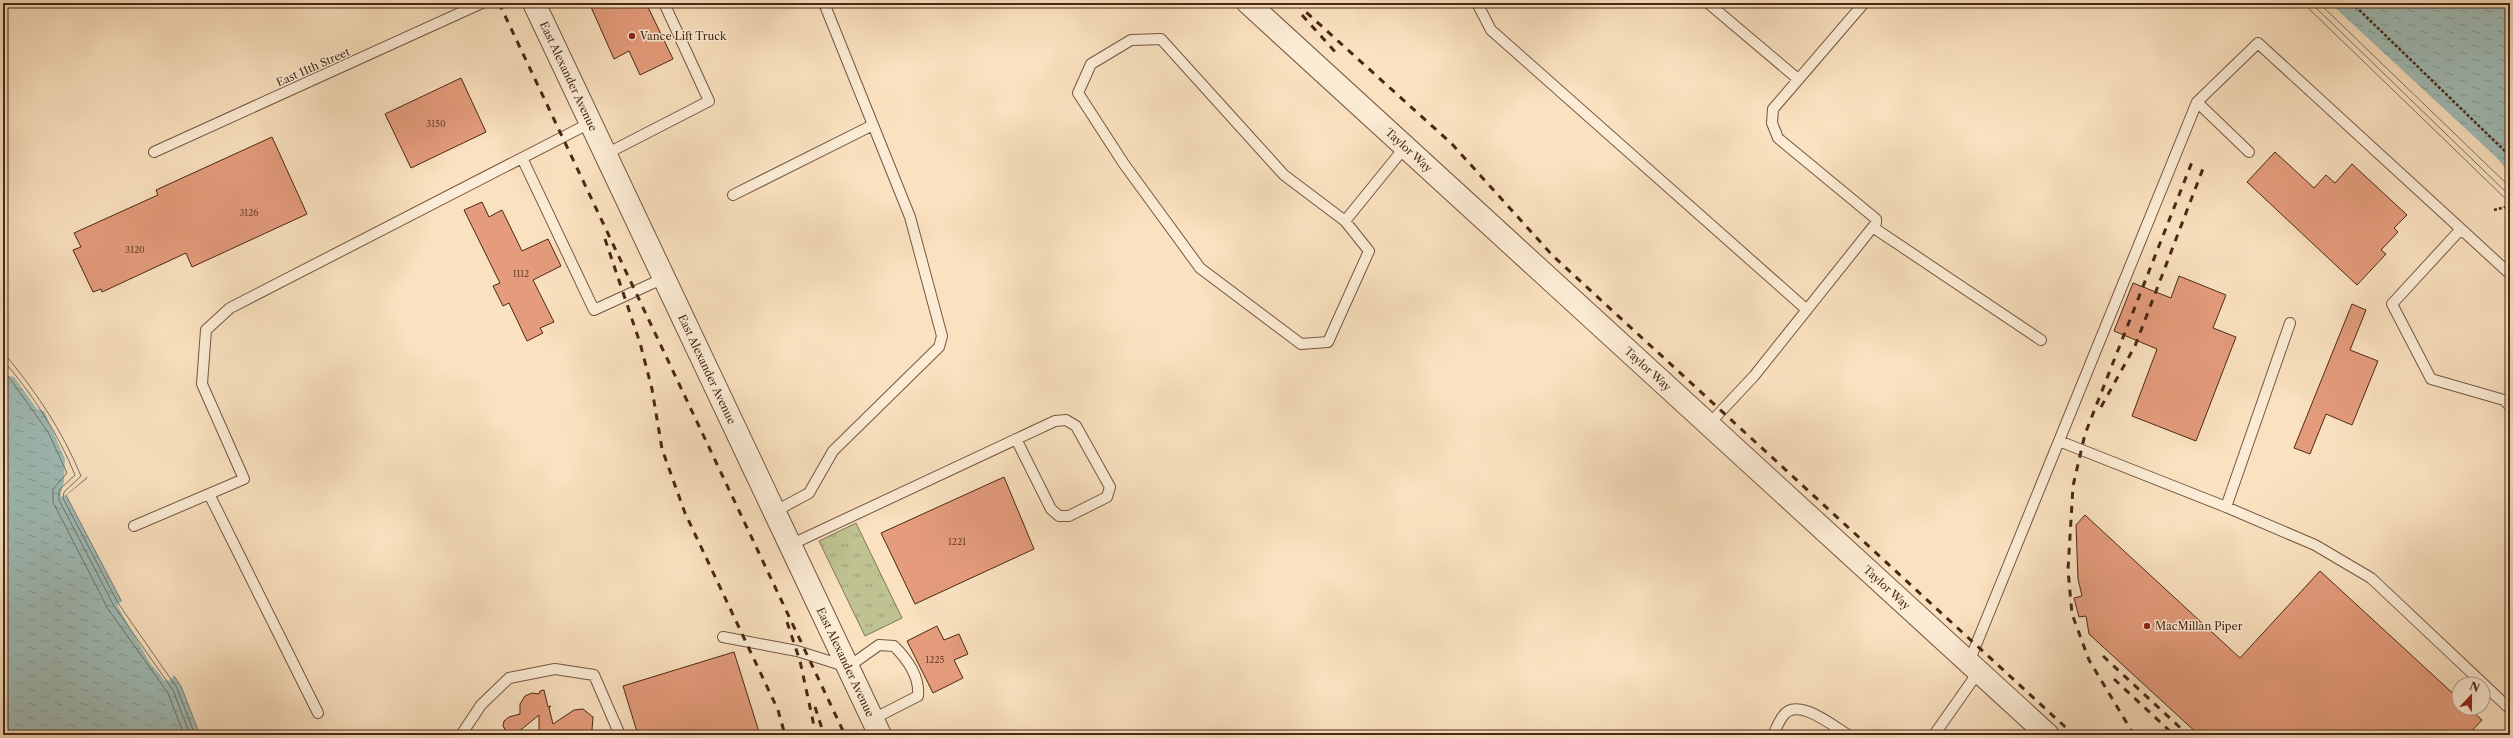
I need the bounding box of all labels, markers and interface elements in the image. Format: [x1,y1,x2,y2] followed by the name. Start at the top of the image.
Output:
[537,19,601,133] street label: East Alexander Avenue
[639,29,727,43] place label: Vance Lift Truck
[627,31,637,41] marker: Vance Lift Truck
[274,44,352,89] street label: East 11th Street
[426,118,446,129] house number: 3150
[1383,125,1436,176] street label: Taylor Way
[239,207,259,218] house number: 3126
[125,244,145,255] house number: 3120
[513,268,529,279] house number: 1112
[675,312,739,426] street label: East Alexander Avenue
[1622,344,1675,394] street label: Taylor Way
[948,536,966,547] house number: 1221
[1861,563,1914,613] street label: Taylor Way
[814,605,877,719] street label: East Alexander Avenue
[2155,619,2243,633] place label: MacMillan Piper
[2142,621,2152,631] marker: MacMillan Piper
[925,654,945,665] house number: 1225
[2451,676,2491,716] north arrow
[2468,678,2482,695] text: N

